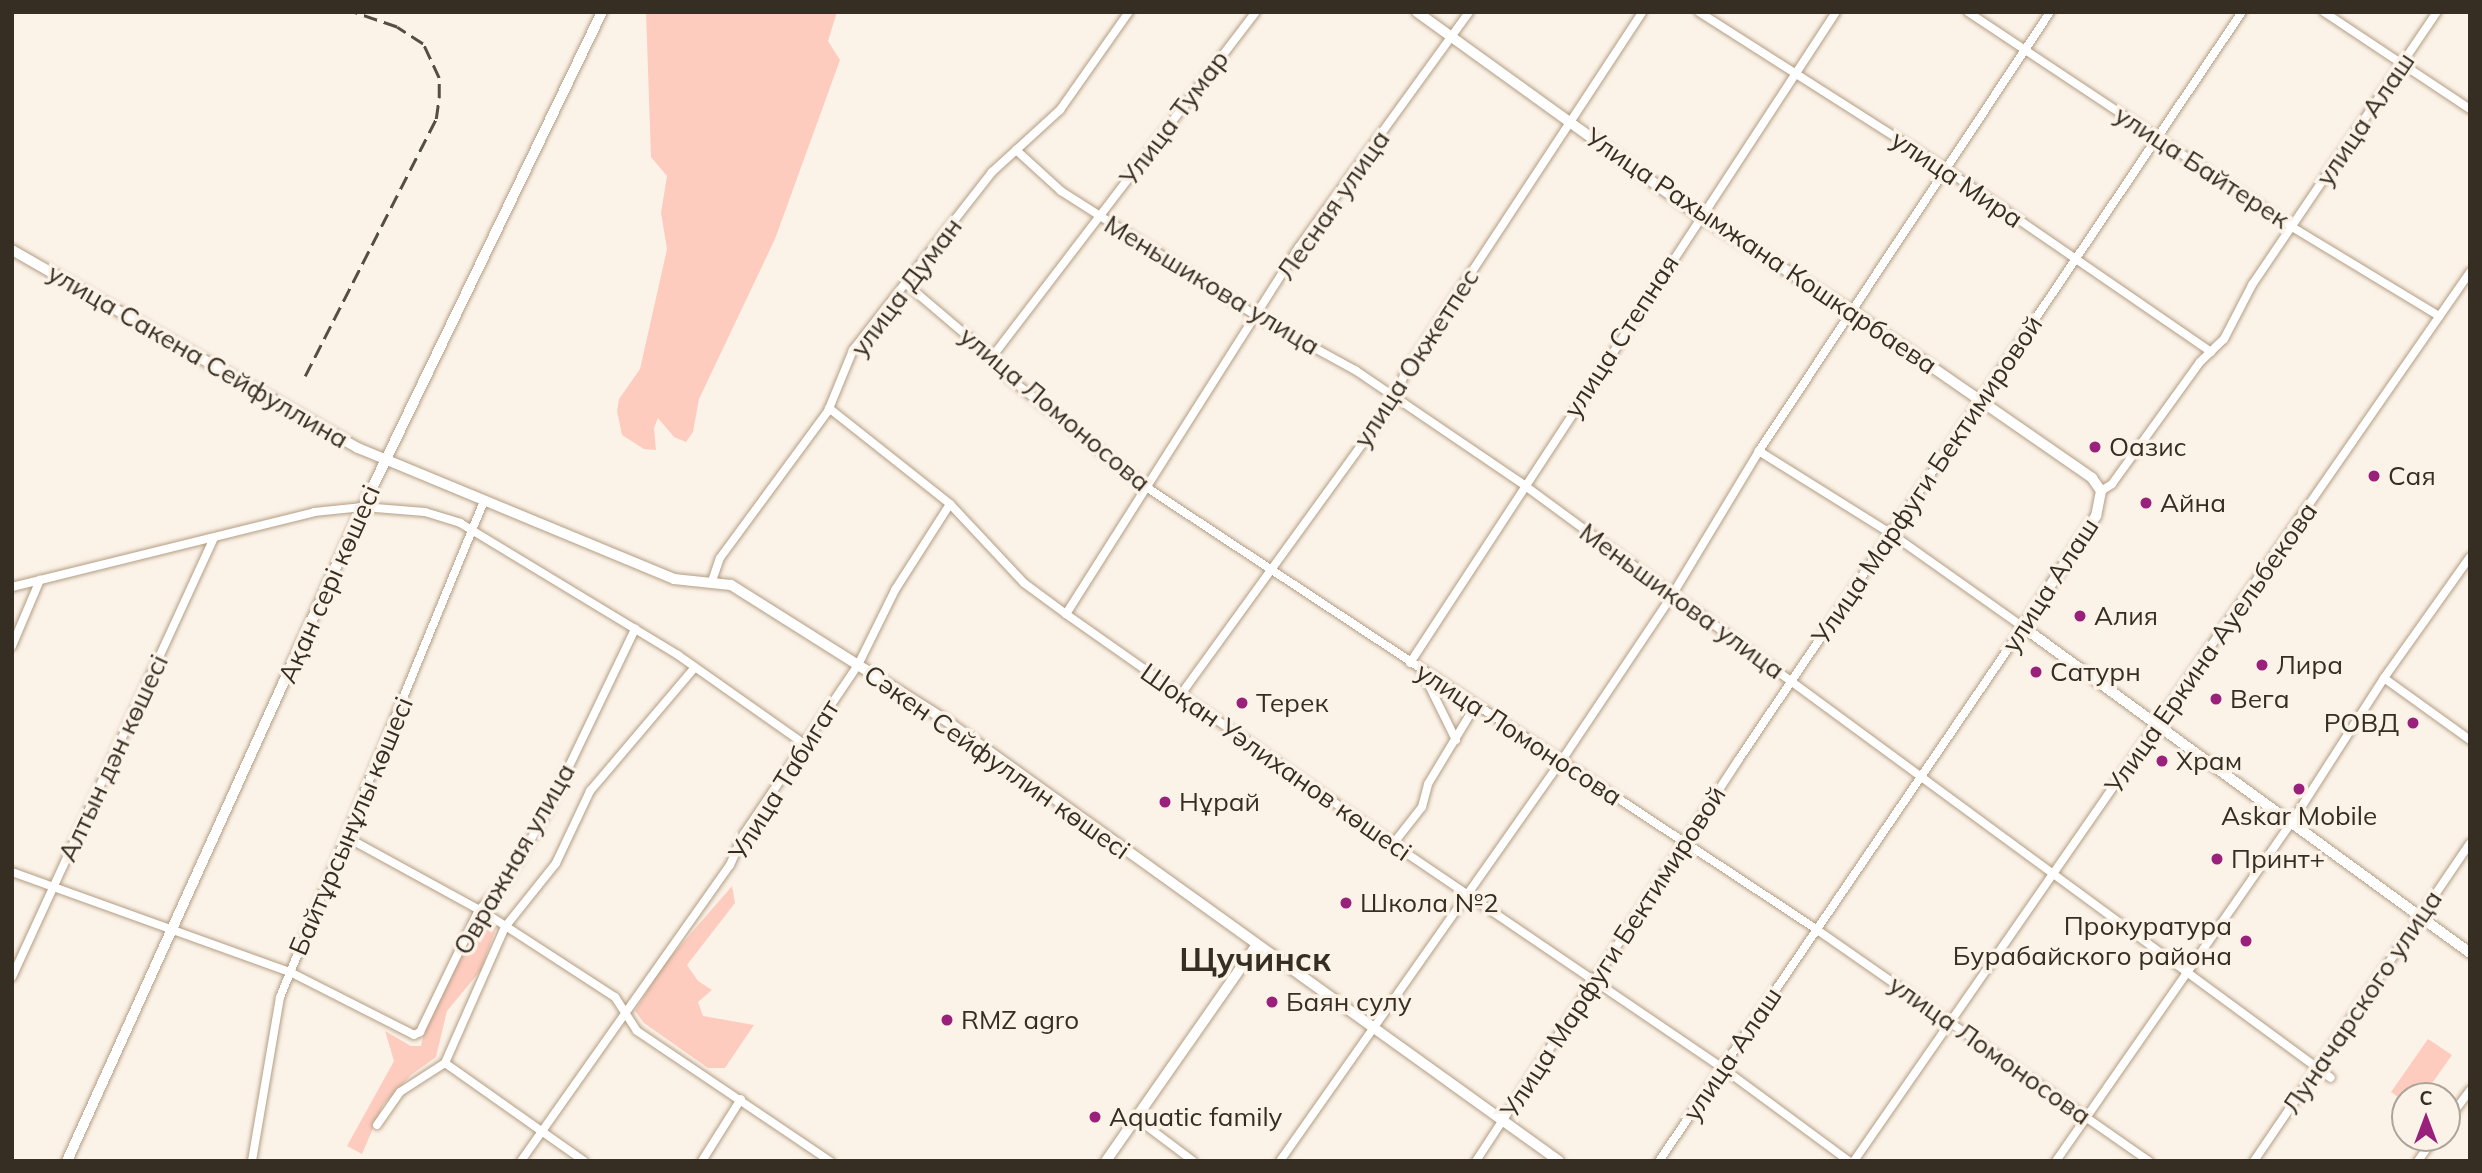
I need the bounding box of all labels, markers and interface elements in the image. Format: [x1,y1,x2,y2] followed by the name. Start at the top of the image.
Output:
[1113,44,1235,192] street label: Улица Тумар
[2309,46,2421,192] street label: улица Алаш
[2109,99,2295,235] street label: улица Байтерек
[1579,121,1943,381] street label: Улица Рахымжана Кошкарбаева
[1270,124,1396,286] street label: Лесная улица
[1885,124,2029,234] street label: улица Мира
[1099,208,1325,362] street label: Меньшикова улица
[844,211,968,363] street label: улица Думан
[1557,249,1685,423] street label: улица Степная
[42,257,354,455] street label: улица Сакена Сейфуллина
[1347,263,1485,453] street label: улица Окжетпес
[1805,310,2049,650] street label: Улица Марфуги Бектимировой
[953,320,1157,498] street label: улица Ломоносова
[2109,431,2187,463] place label: Оазис
[2087,439,2103,455] marker: Оазис
[2388,460,2436,492] place label: Сая
[2366,468,2382,484] marker: Сая
[271,480,387,688] street label: Ақан сері көшесі
[2160,487,2226,519] place label: Айна
[2138,495,2154,511] marker: Айна
[2098,496,2324,800] street label: Улица Еркина Ауельбекова
[1995,512,2105,658] street label: улица Алаш
[1574,516,1790,686] street label: Меньшикова улица
[2094,600,2158,632] place label: Алия
[2072,608,2088,624] marker: Алия
[2276,649,2343,681] place label: Лира
[51,650,175,866] street label: Алтын дән көшесі
[1410,656,1628,812] street label: улица Ломоносова
[2050,656,2141,688] place label: Сатурн
[1135,657,1417,867] street label: Шоқан Уәлиханов көшесі
[2254,657,2270,673] marker: Лира
[858,658,1136,866] street label: Сәкен Сейфуллин көшесі
[2028,664,2044,680] marker: Сатурн
[2230,683,2290,715] place label: Вега
[1256,687,1328,719] place label: Терек
[2208,691,2224,707] marker: Вега
[282,692,420,960] street label: Байтұрсынұлы көшесі
[722,694,846,866] street label: Улица Табигат
[1234,695,1250,711] marker: Терек
[2324,707,2399,739] place label: РОВД
[2405,715,2421,731] marker: РОВД
[2176,745,2242,777] place label: Храм
[2154,753,2170,769] marker: Храм
[447,758,581,960] street label: Овражная улица
[1494,780,1732,1124] street label: Улица Марфуги Бектимировой
[2291,781,2307,797] marker: Askar Mobile
[1179,786,1260,818] place label: Нұрай
[1157,794,1173,810] marker: Нұрай
[2221,800,2377,832] place label: Askar Mobile
[2231,843,2325,875] place label: Принт+
[2209,851,2225,867] marker: Принт+
[2276,884,2448,1120] street label: Луначарского улица
[1360,887,1499,919] place label: Школа №2
[1338,895,1354,911] marker: Школа №2
[1953,910,2232,972] place label: Прокуратура Бурабайского района
[2238,933,2254,949] marker: Прокуратура Бурабайского района
[1179,939,1331,979] district label: Щучинск
[1883,969,2097,1131] street label: улица Ломоносова
[1676,981,1788,1127] street label: улица Алаш
[1286,986,1412,1018] place label: Баян сулу
[1264,994,1280,1010] marker: Баян сулу
[961,1004,1079,1036] place label: RMZ agro
[939,1012,955,1028] marker: RMZ agro
[2391,1082,2461,1152] north arrow
[2419,1086,2433,1110] text: С
[1109,1101,1282,1133] place label: Aquatic family
[1087,1109,1103,1125] marker: Aquatic family

